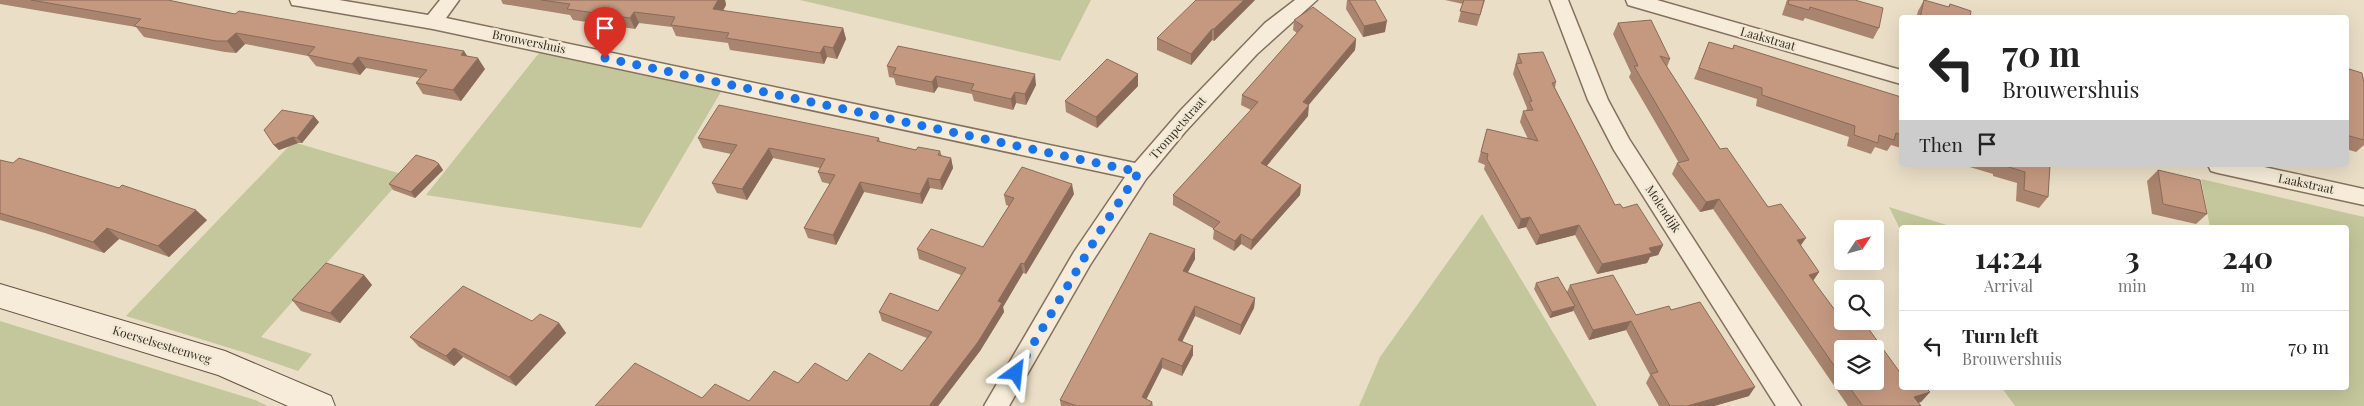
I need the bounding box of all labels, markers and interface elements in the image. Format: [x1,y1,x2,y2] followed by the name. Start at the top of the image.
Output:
[584,7,626,58] pin
[591,14,619,42] icon: arrive
[1739,23,1798,54] street label: Laakstraat
[491,25,567,57] street label: Brouwershuis
[2002,29,2080,76] text: 70 m
[1919,35,1984,100] icon: left
[2002,74,2139,104] text: Brouwershuis
[1146,92,1209,162] street label: Trompetstraat
[1973,130,2001,158] icon: arrive
[1919,131,1963,157] text: Then
[2277,169,2336,197] street label: Laakstraat
[1643,182,1685,236] street label: Molendijk
[1834,220,1884,270] north arrow
[1834,220,1884,390] map controls
[1975,237,2042,277] text: 14:24
[2125,237,2140,277] text: 3
[2222,237,2273,277] text: 240
[1984,275,2033,296] text: Arrival
[2118,275,2147,296] text: min
[2241,275,2255,296] text: m
[1834,280,1884,330] button: search
[111,321,214,367] street label: Koerselsesteenweg
[1962,322,2039,348] text: Turn left
[1919,332,1947,360] icon: left
[2288,333,2329,359] text: 70 m
[1834,340,1884,390] button: layers
[989,346,1041,398] position arrow
[1962,348,2062,369] text: Brouwershuis

